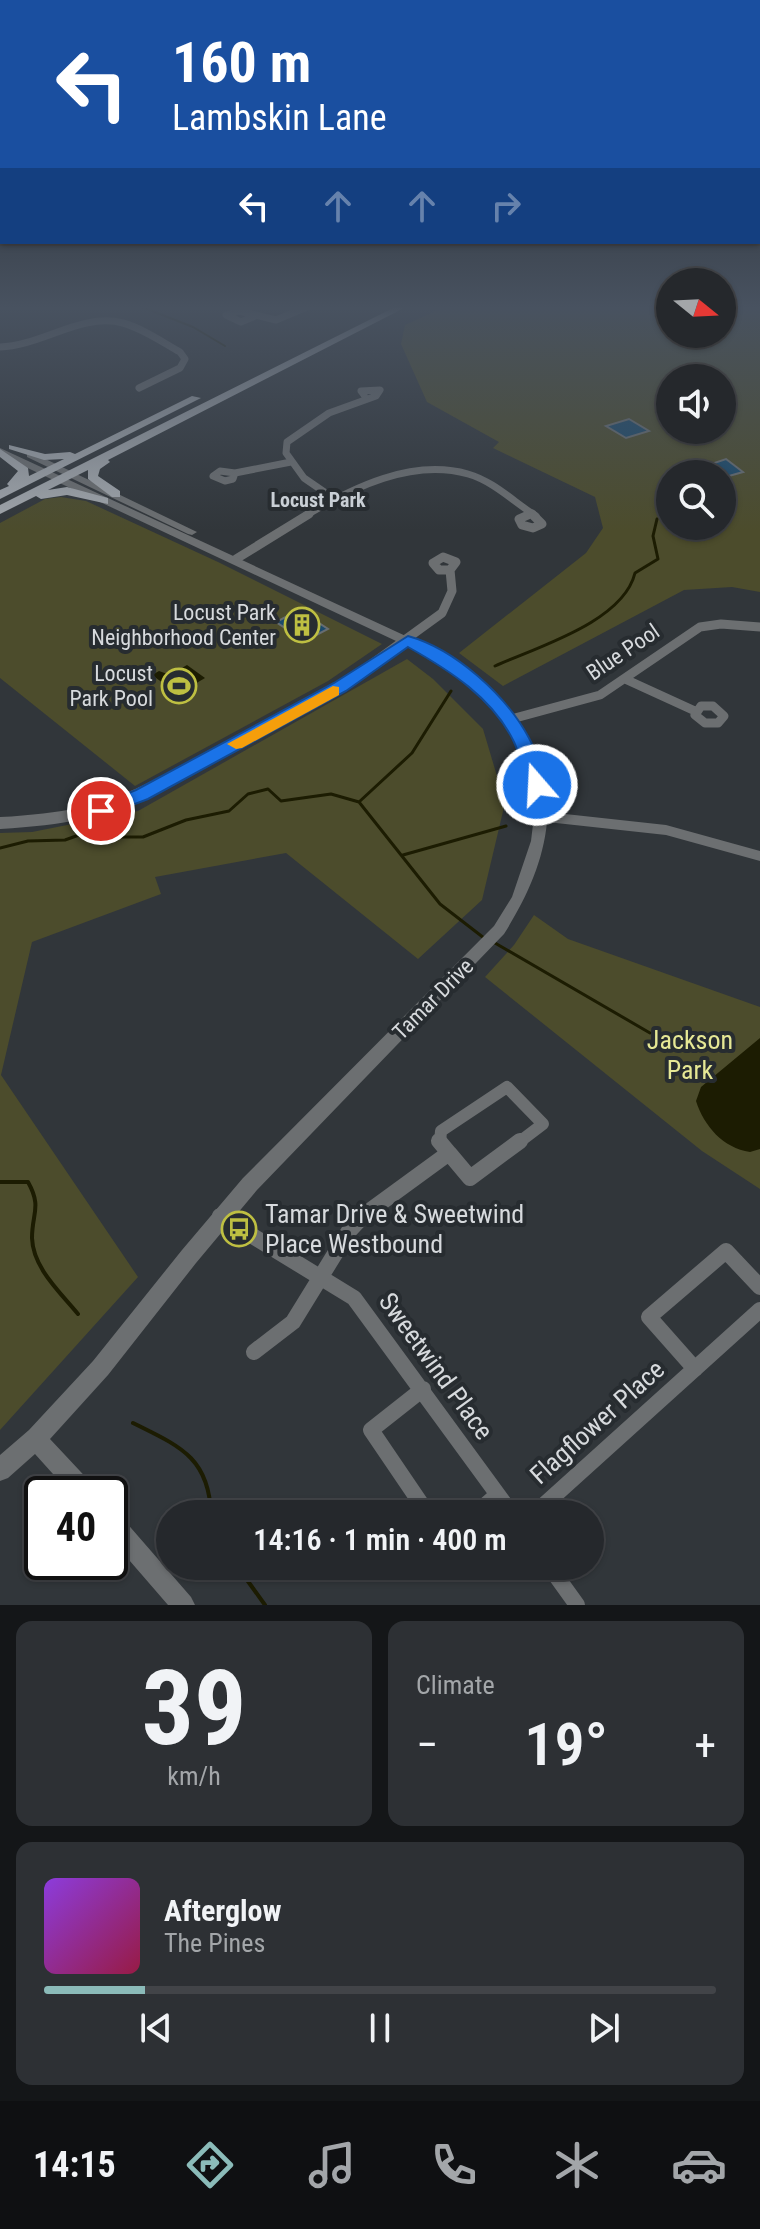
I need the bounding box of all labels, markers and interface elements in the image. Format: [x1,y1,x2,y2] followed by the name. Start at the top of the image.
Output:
[172,30,311,96] text: 160 m
[40,32,144,136] icon: left
[172,97,387,139] text: Lambskin Lane
[232,184,276,228] icon: left
[316,184,360,228] icon: ahead
[400,184,444,228] icon: ahead
[484,184,528,228] icon: right
[656,268,736,348] north arrow
[656,268,736,540] map controls
[656,364,736,444] button: sound
[656,460,736,540] button: search
[270,488,366,512] district label: Locust Park
[91,600,276,650] place label: Locust Park Neighborhood Center
[283,606,321,644] building icon: Locust Park Neighborhood Center
[582,619,664,685] street label: Blue Pool
[70,661,153,711] place label: Locust Park Pool
[160,667,198,705] sports icon: Locust Park Pool
[495,743,579,827] position arrow
[67,777,135,845] pin
[79,789,123,833] icon: arrive
[388,954,478,1044] street label: Tamar Drive
[647,1025,733,1085] park label: Jackson Park
[265,1199,524,1259] place label: Tamar Drive & Sweetwind Place Westbound
[220,1210,258,1248] bus stop icon: Tamar Drive & Sweetwind Place Westbound
[373,1287,499,1445] street label: Sweetwind Place
[524,1354,670,1490] street label: Flagflower Place
[24,1476,128,1580] speed limit sign: 40
[253,1522,507,1557] text: 14:16 · 1 min · 400 m
[141,1648,247,1769] text: 39
[416,1670,495,1700] text: Climate
[524,1709,608,1780] text: 19°
[416,1719,438,1771] text: −
[694,1719,716,1771] text: +
[167,1761,221,1791] text: km/h
[164,1893,282,1928] text: Afterglow
[164,1928,265,1958] text: The Pines
[134,2006,178,2050] icon: previous
[358,2006,402,2050] icon: pause
[582,2006,626,2050] icon: next
[182,2137,238,2193] icon: directions
[304,2137,360,2193] icon: music
[426,2137,482,2193] icon: phone
[549,2137,605,2193] icon: climate
[671,2137,727,2193] icon: car
[33,2144,116,2186] text: 14:15

